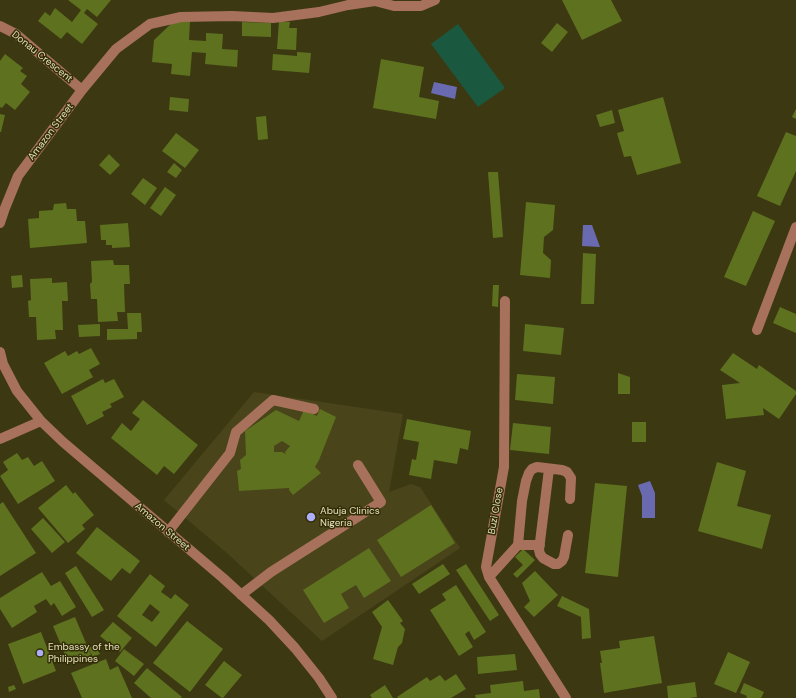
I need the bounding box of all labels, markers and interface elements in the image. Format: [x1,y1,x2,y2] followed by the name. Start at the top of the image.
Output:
[9,29,75,85] street label: Donau Crescent
[26,101,76,163] street label: Amazon Street
[486,487,506,535] street label: Buzi Close
[132,500,192,554] street label: Amazon Street
[320,505,380,528] place label: Abuja Clinics Nigeria
[305,511,317,523] marker: Abuja Clinics Nigeria
[48,641,120,664] place label: Embassy of the Philippines
[35,648,45,658] marker: Embassy of the Philippines

